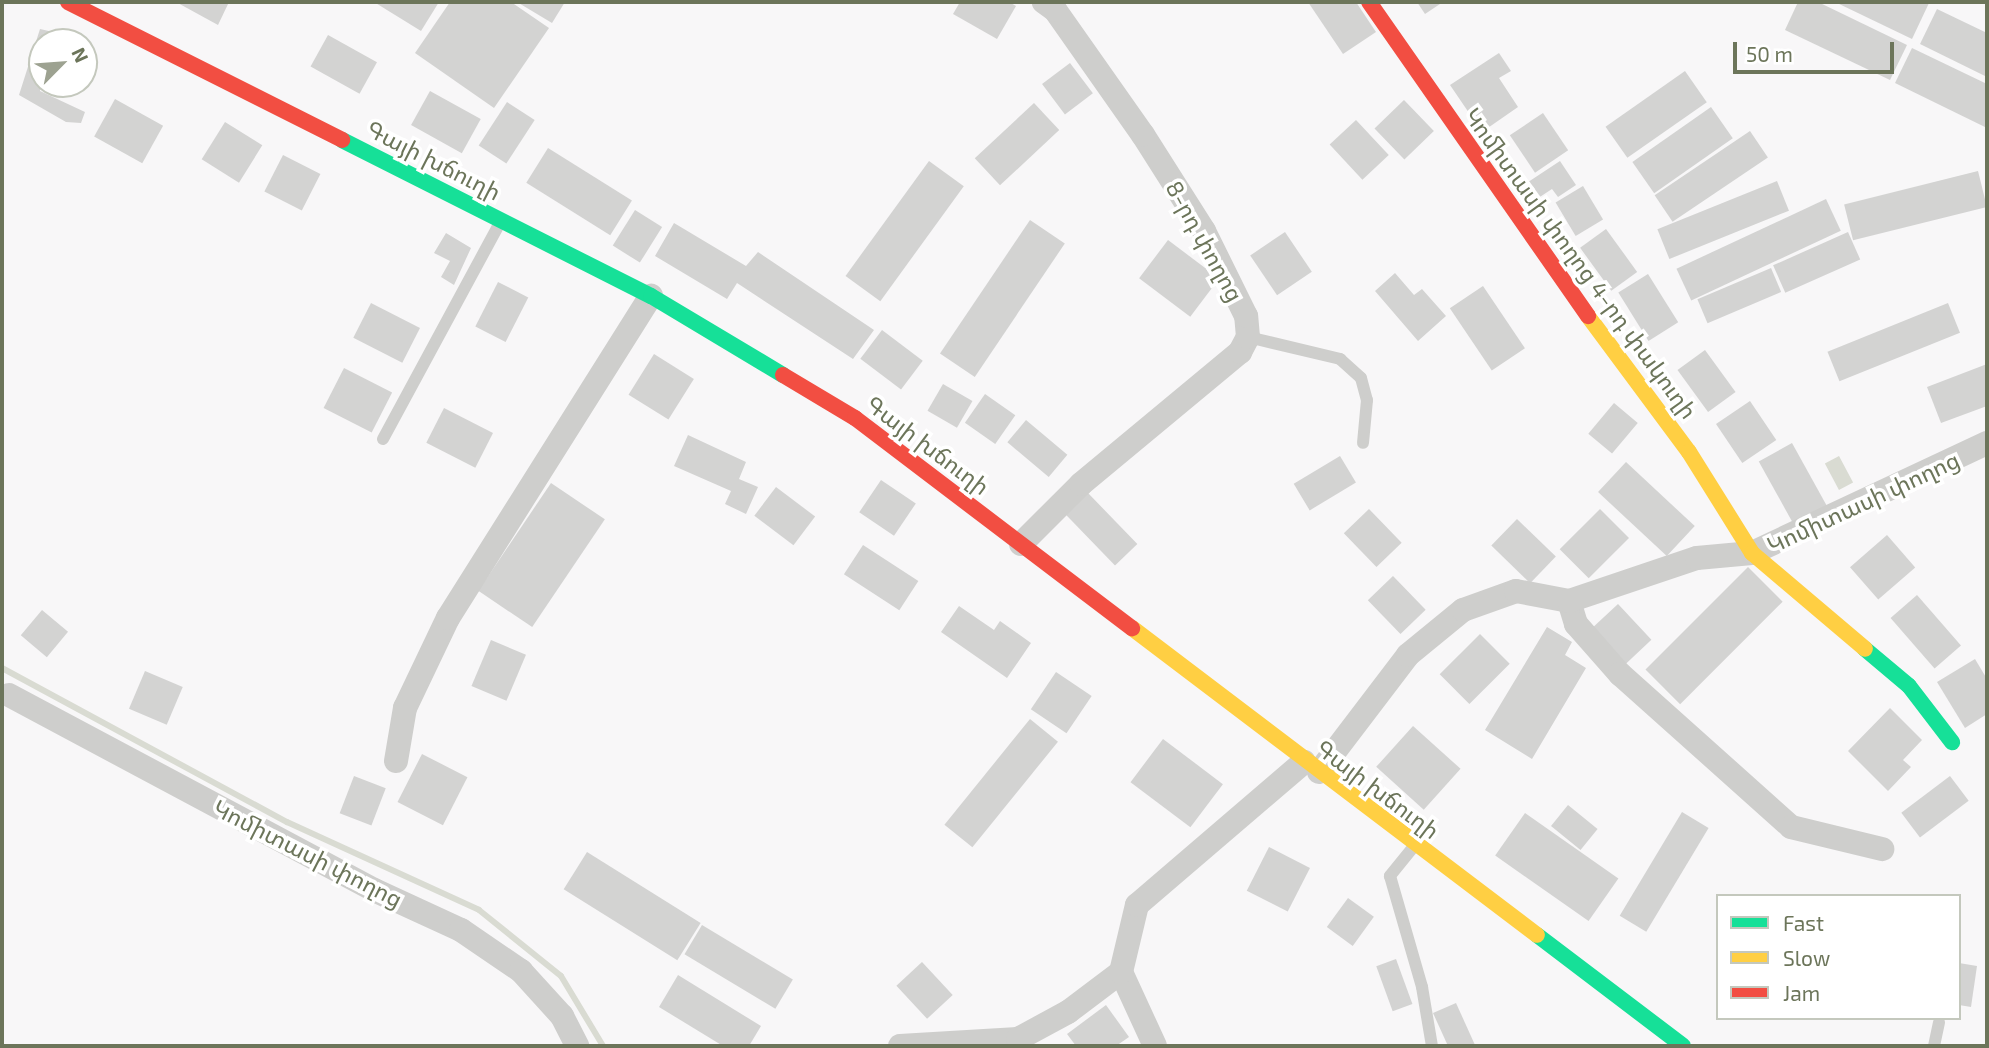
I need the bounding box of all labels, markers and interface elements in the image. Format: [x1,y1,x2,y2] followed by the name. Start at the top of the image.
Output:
[28,28,98,98] north arrow
[1737,28,1898,72] scale bar
[1746,41,1793,66] text: 50 m
[67,44,94,66] text: N
[1459,102,1703,424] street label: Կոմիտասի փողոց 4-րդ փակուղի
[362,114,506,206] street label: Գայի խճուղի
[1161,176,1249,306] street label: 8-րդ փողոց
[861,390,995,500] street label: Գայի խճուղի
[1762,445,1964,559] street label: Կոմիտասի փողոց
[1311,734,1445,844] street label: Գայի խճուղի
[209,793,407,913] street label: Կոմիտասի փողոց
[1716,894,1961,1020] legend
[1783,910,1824,935] text: Fast
[1783,945,1830,970] text: Slow
[1783,980,1820,1005] text: Jam

